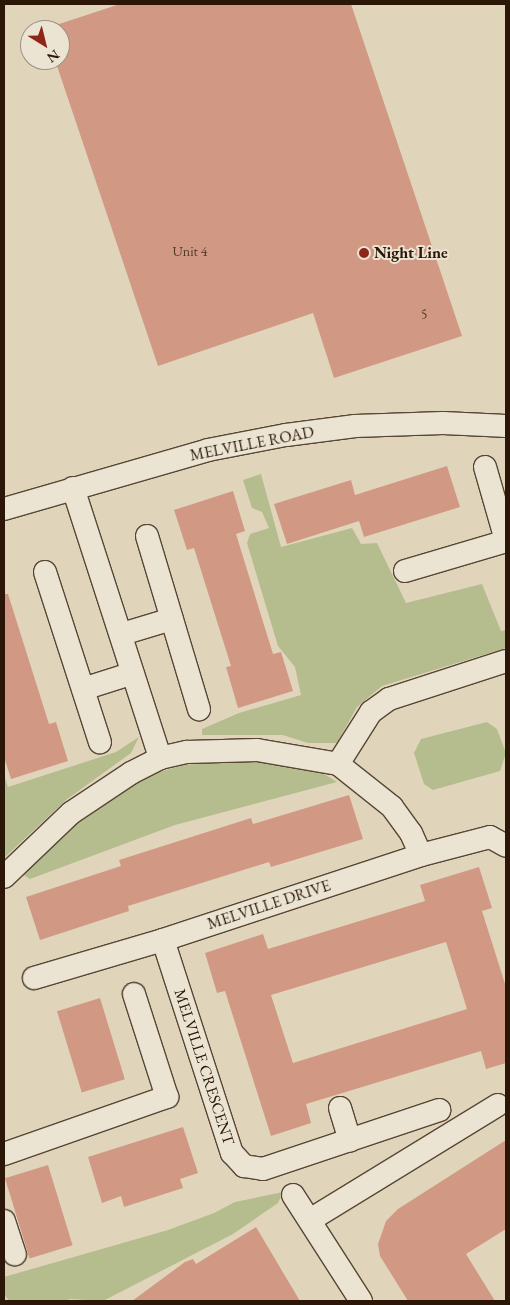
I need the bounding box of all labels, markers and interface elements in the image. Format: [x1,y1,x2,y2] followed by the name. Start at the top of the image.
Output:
[20,20,70,70] north arrow
[43,46,63,67] text: N
[172,243,208,259] house number: Unit 4
[374,243,448,263] place label: Night Line
[358,247,370,259] marker: Night Line
[421,306,427,322] house number: 5
[188,423,316,465] street label: MELVILLE ROAD
[205,876,333,934] street label: MELVILLE DRIVE
[170,987,238,1147] street label: MELVILLE CRESCENT

